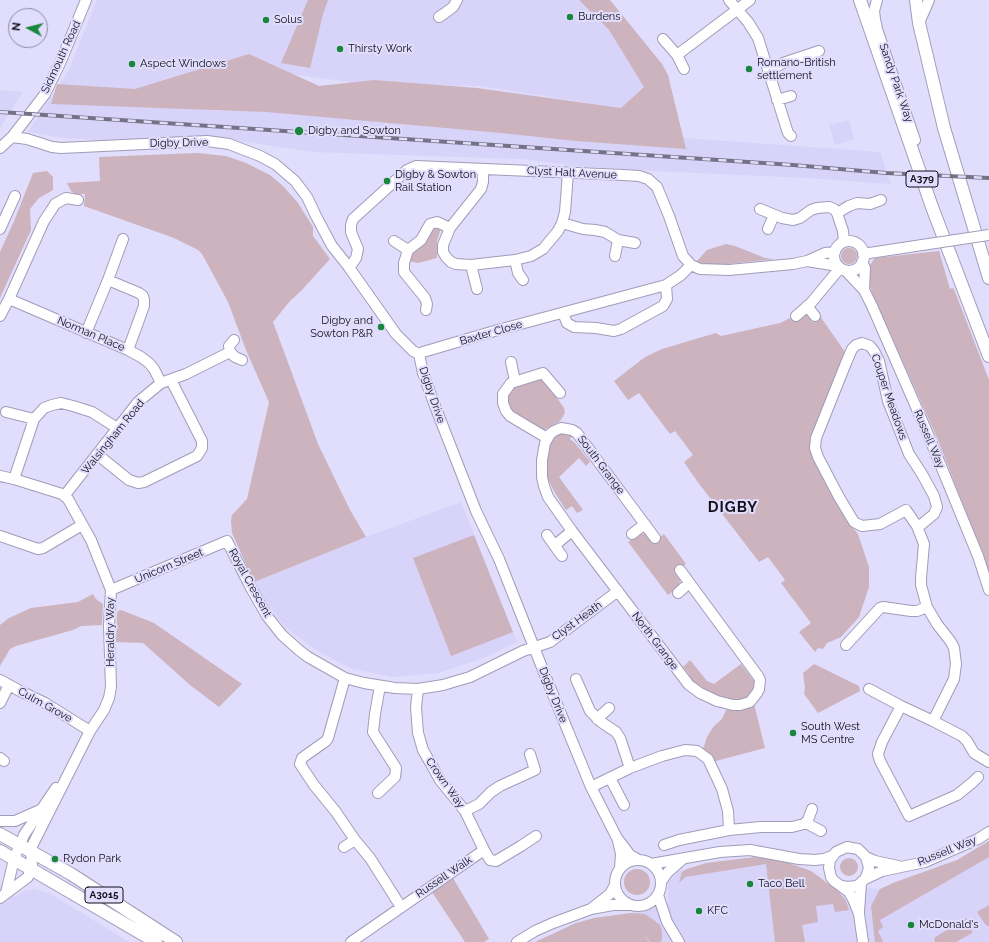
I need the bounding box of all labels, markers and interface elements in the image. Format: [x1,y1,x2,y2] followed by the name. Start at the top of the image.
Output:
[8,8,48,48] north arrow
[578,10,621,24] place label: Burdens
[565,12,575,22] marker: Burdens
[274,13,302,27] place label: Solus
[261,15,271,25] marker: Solus
[38,19,84,95] street label: Sidmouth Road
[10,22,24,32] text: N
[348,42,412,56] place label: Thirsty Work
[876,42,916,124] street label: Sandy Park Way
[335,44,345,54] marker: Thirsty Work
[757,56,836,82] place label: Romano-British settlement
[140,57,226,71] place label: Aspect Windows
[127,59,137,69] marker: Aspect Windows
[744,64,754,74] marker: Romano-British settlement
[308,124,401,138] place label: Digby and Sowton
[293,125,305,137] marker: Digby and Sowton
[150,136,208,150] street label: Digby Drive
[527,164,617,182] street label: Clyst Halt Avenue
[395,168,476,194] place label: Digby & Sowton Rail Station
[906,171,938,187] road number: A379
[382,176,392,186] marker: Digby & Sowton Rail Station
[55,314,127,354] street label: Norman Place
[310,314,373,340] place label: Digby and Sowton P&R
[458,318,524,348] street label: Baxter Close
[376,322,386,332] marker: Digby and Sowton P&R
[868,352,910,442] street label: Couper Meadows
[416,365,448,425] street label: Digby Drive
[79,397,147,477] street label: Walsingham Road
[911,408,947,470] street label: Russell Way
[575,433,627,497] street label: South Grange
[708,498,758,516] district label: DIGBY
[133,546,205,586] street label: Unicorn Street
[226,546,274,620] street label: Royal Crescent
[104,597,118,667] street label: Heraldry Way
[549,598,605,644] street label: Clyst Heath
[629,609,681,673] street label: North Grange
[536,665,570,725] street label: Digby Drive
[16,685,74,725] street label: Culm Grove
[801,720,860,746] place label: South West MS Centre
[788,728,798,738] marker: South West MS Centre
[423,755,467,811] street label: Crown Way
[916,833,978,869] street label: Russell Way
[63,852,121,866] place label: Rydon Park
[413,853,475,901] street label: Russell Walk
[50,854,60,864] marker: Rydon Park
[758,877,805,891] place label: Taco Bell
[745,879,755,889] marker: Taco Bell
[85,887,123,903] road number: A3015
[707,904,728,918] place label: KFC
[694,906,704,916] marker: KFC
[919,918,979,932] place label: McDonald's
[906,920,916,930] marker: McDonald's

